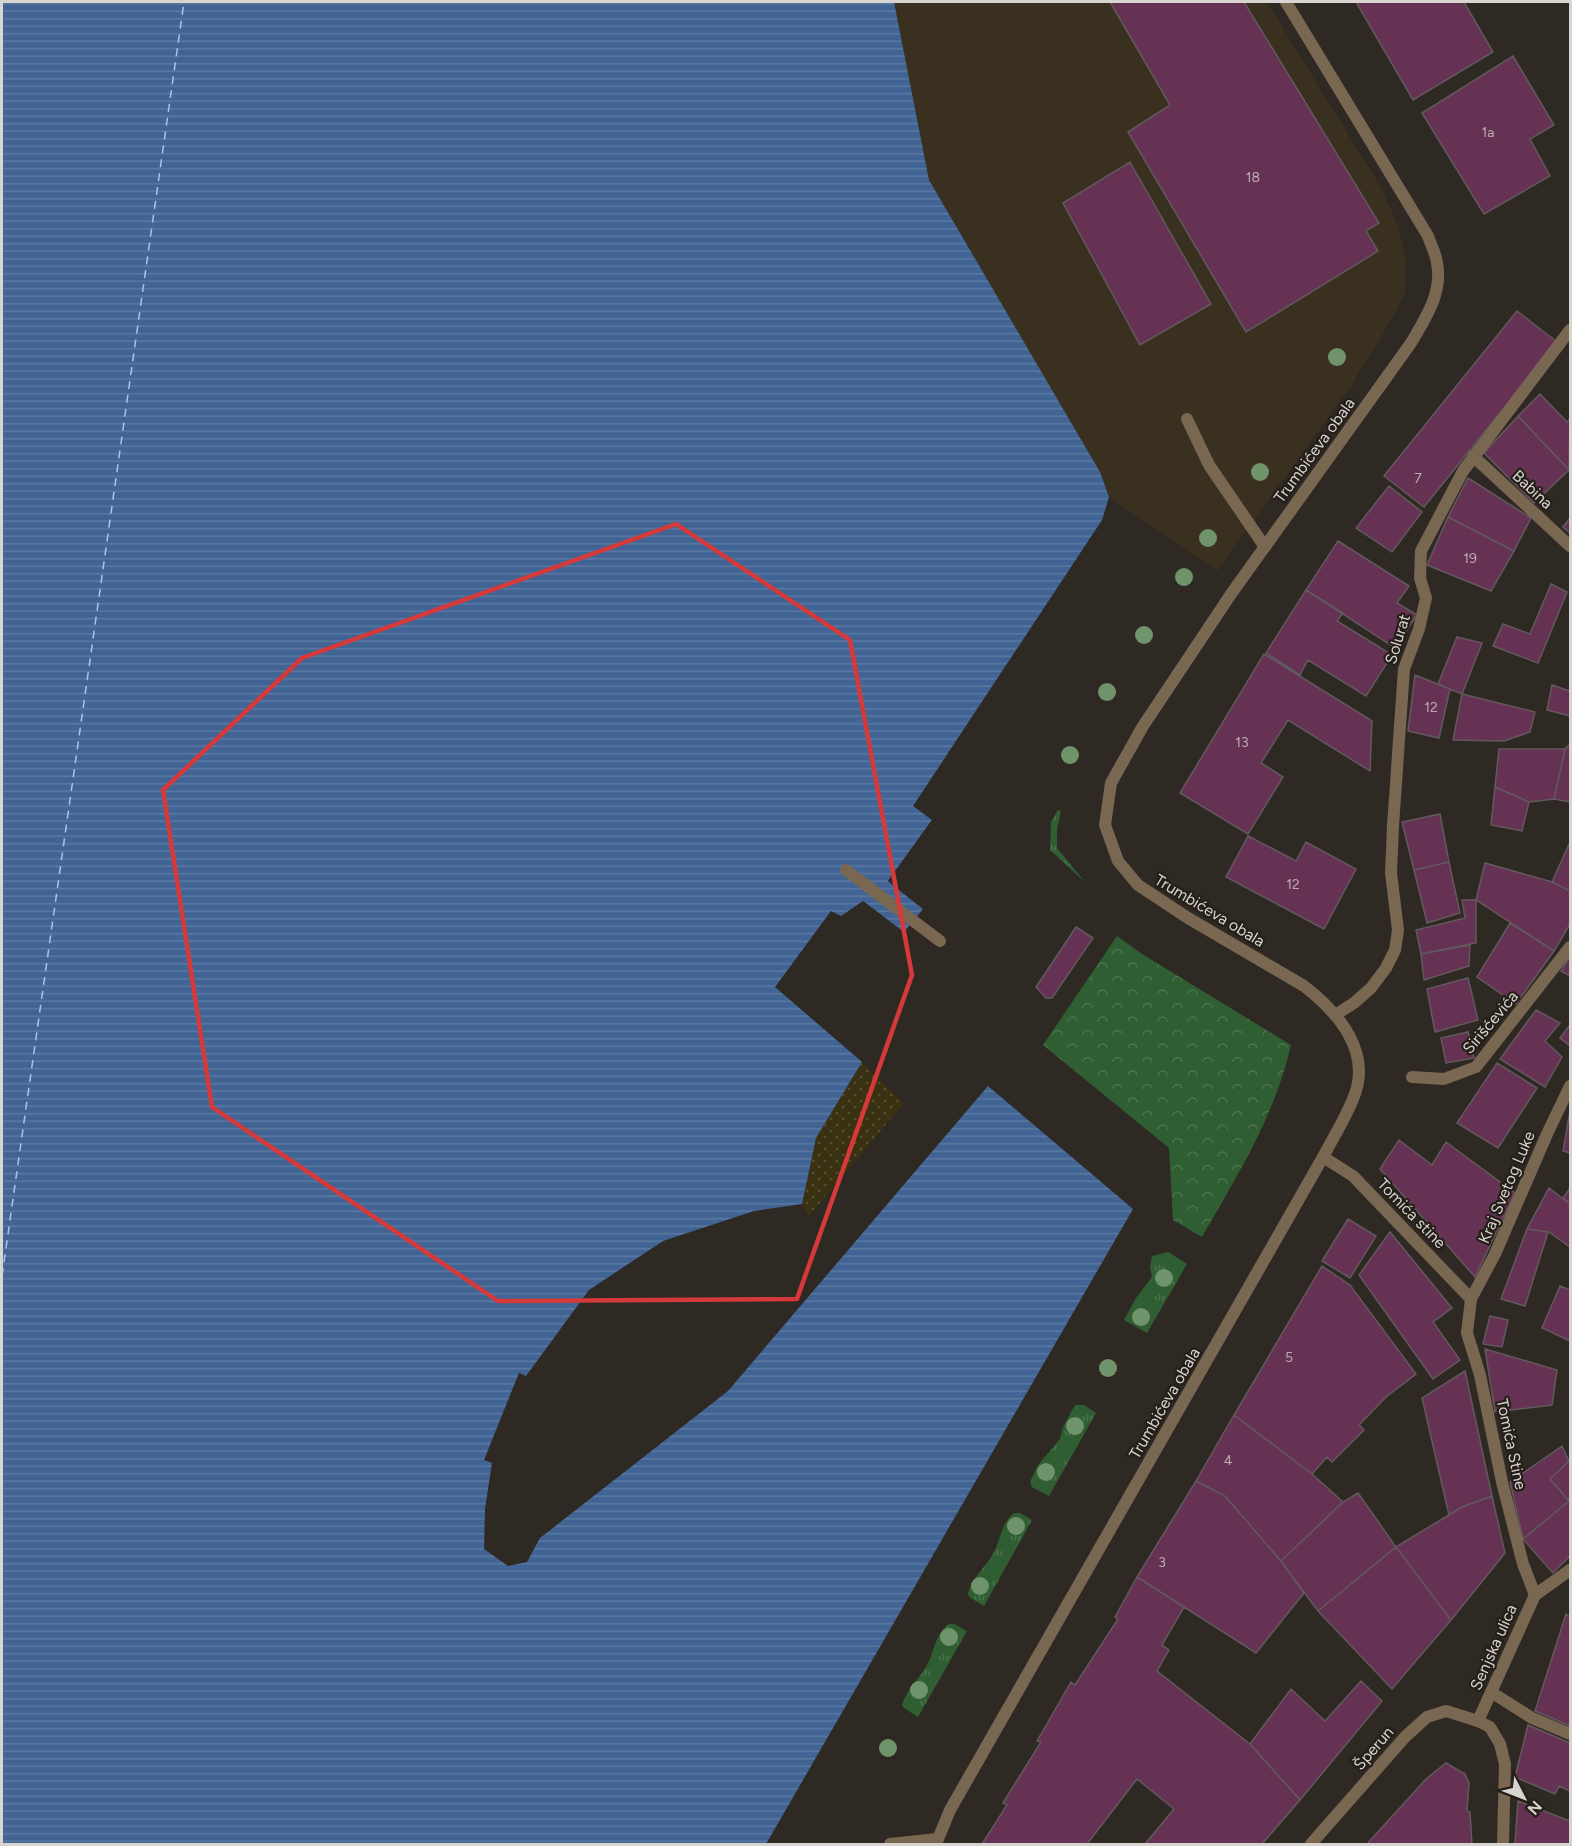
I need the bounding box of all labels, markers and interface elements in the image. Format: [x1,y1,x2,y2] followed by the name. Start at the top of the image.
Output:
[1482,124,1494,141] house number: 1a
[1246,169,1260,186] house number: 18
[1270,394,1359,506] street label: Trumbićeva obala
[1509,466,1557,513] street label: Babina
[1414,470,1422,487] house number: 7
[1463,550,1477,567] house number: 19
[1381,612,1414,666] street label: Solurat
[1424,699,1438,716] house number: 12
[1235,734,1249,751] house number: 13
[1151,870,1268,951] street label: Trumbićeva obala
[1286,876,1300,893] house number: 12
[1459,987,1522,1058] street label: Sirišćevića
[1474,1128,1539,1246] street label: Kraj Svetog Luke
[1374,1174,1450,1253] street label: Tomića stine
[1125,1344,1204,1462] street label: Trumbićeva obala
[1285,1349,1293,1366] house number: 5
[1493,1397,1530,1492] street label: Tomića Stine
[1224,1452,1233,1469] house number: 4
[1158,1554,1166,1571] house number: 3
[1466,1601,1521,1693] street label: Senjska ulica
[1349,1723,1397,1774] street label: Šperun
[1494,1768,1554,1828] north arrow
[1524,1797,1546,1819] text: N

